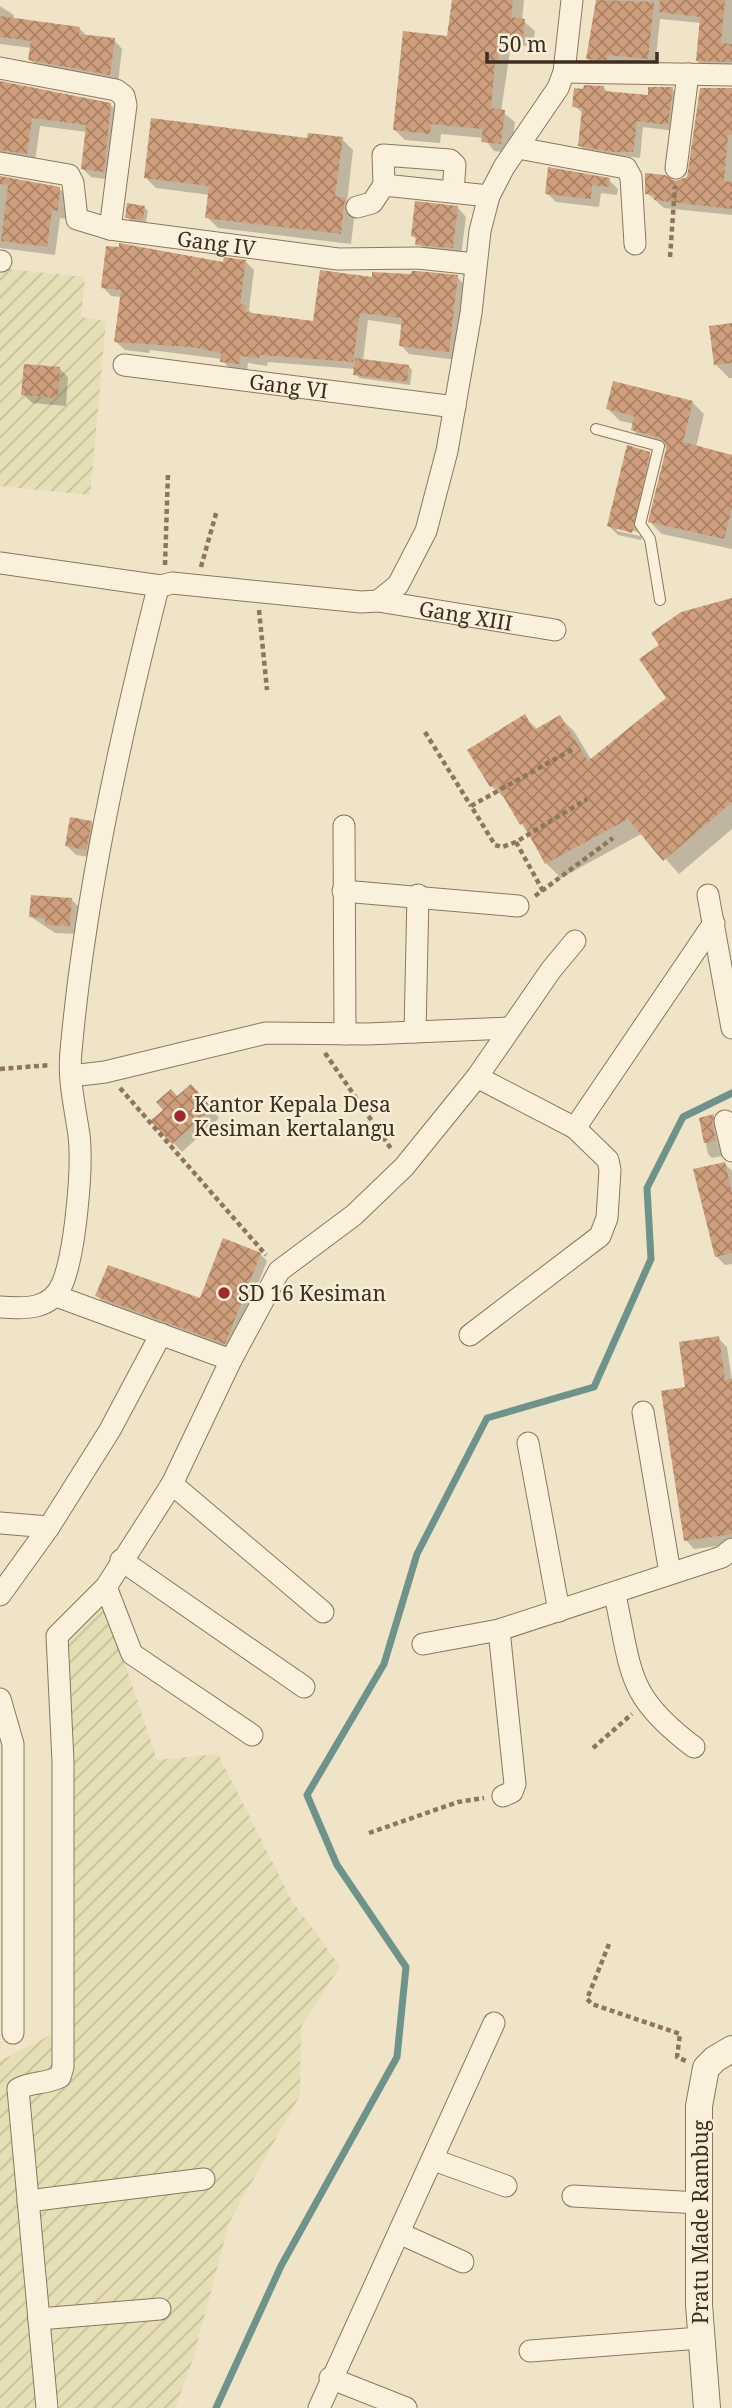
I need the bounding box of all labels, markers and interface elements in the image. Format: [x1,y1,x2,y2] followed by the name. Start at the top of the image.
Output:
[487,21,657,65] scale bar
[498,30,547,58] text: 50 m
[175,224,258,262] street label: Gang IV
[248,367,330,405] street label: Gang VI
[417,594,515,637] street label: Gang XIII
[194,1090,395,1142] place label: Kantor Kepala Desa Kesiman kertalangu
[172,1108,188,1124] marker: Kantor Kepala Desa Kesiman kertalangu
[238,1279,386,1307] place label: SD 16 Kesiman
[216,1285,232,1301] marker: SD 16 Kesiman
[686,2119,714,2324] street label: Pratu Made Rambug

